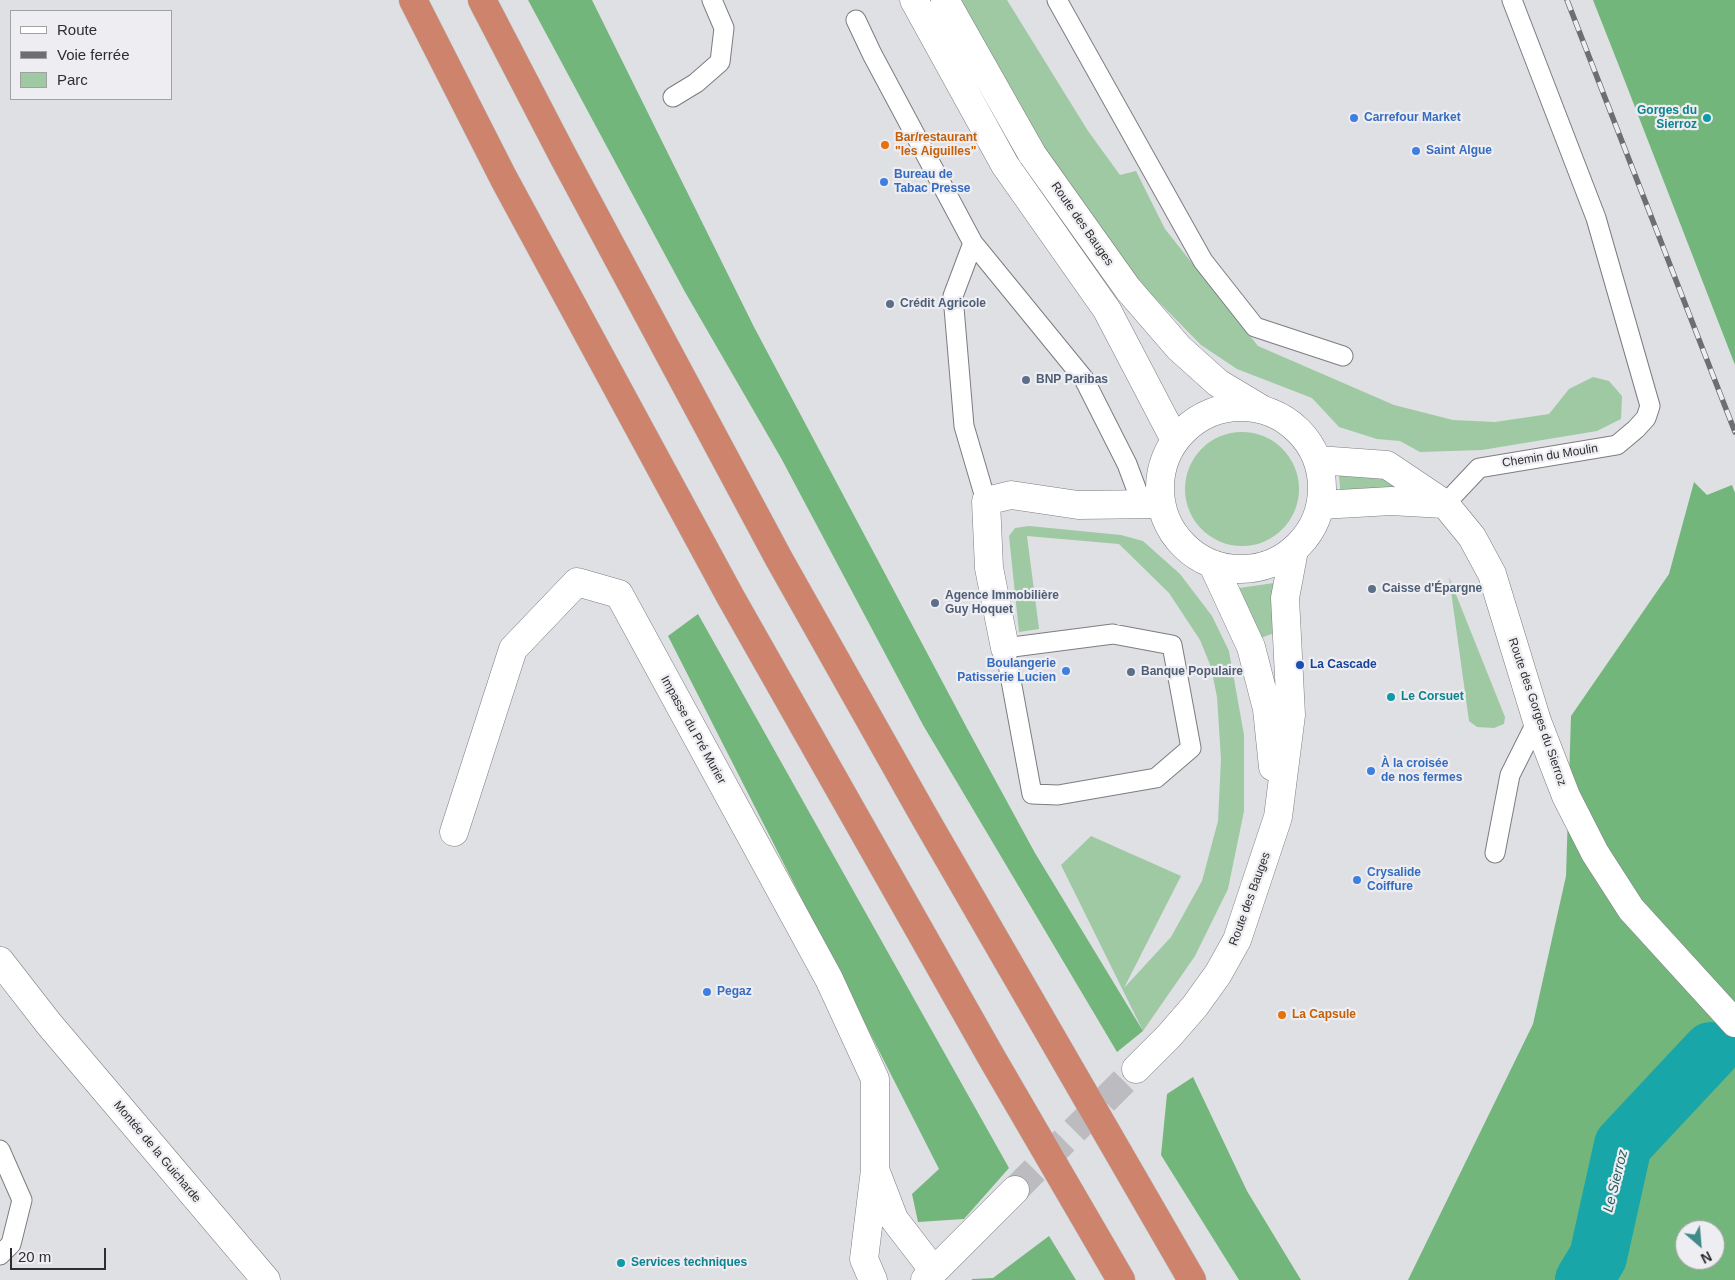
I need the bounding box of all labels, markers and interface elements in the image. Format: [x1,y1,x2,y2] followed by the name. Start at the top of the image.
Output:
[10,10,172,100] legend
[57,21,97,38] text: Route
[57,46,130,63] text: Voie ferrée
[57,71,88,88] text: Parc
[1637,104,1697,132] place label: Gorges du Sierroz
[1364,111,1461,125] place label: Carrefour Market
[1348,112,1360,124] marker: Carrefour Market
[1701,112,1713,124] marker: Gorges du Sierroz
[895,131,977,159] place label: Bar/restaurant "les Aiguilles"
[879,139,891,151] marker: Bar/restaurant "les Aiguilles"
[1426,144,1492,158] place label: Saint Algue
[1410,145,1422,157] marker: Saint Algue
[894,168,970,196] place label: Bureau de Tabac Presse
[878,176,890,188] marker: Bureau de Tabac Presse
[1048,179,1116,269] street label: Route des Bauges
[900,297,986,311] place label: Crédit Agricole
[884,298,896,310] marker: Crédit Agricole
[1036,373,1108,387] place label: BNP Paribas
[1020,374,1032,386] marker: BNP Paribas
[1501,441,1599,471] street label: Chemin du Moulin
[1382,582,1482,596] place label: Caisse d'Épargne
[1366,583,1378,595] marker: Caisse d'Épargne
[945,589,1059,617] place label: Agence Immobilière Guy Hoquet
[929,597,941,609] marker: Agence Immobilière Guy Hoquet
[1505,636,1569,788] street label: Route des Gorges du Sierroz
[957,657,1056,685] place label: Boulangerie Patisserie Lucien
[1310,658,1377,672] place label: La Cascade
[1294,659,1306,671] marker: La Cascade
[1060,665,1072,677] marker: Boulangerie Patisserie Lucien
[1141,665,1243,679] place label: Banque Populaire
[1125,666,1137,678] marker: Banque Populaire
[657,673,729,787] street label: Impasse du Pré Murier
[1401,690,1464,704] place label: Le Corsuet
[1385,691,1397,703] marker: Le Corsuet
[1381,757,1462,785] place label: À la croisée de nos fermes
[1365,765,1377,777] marker: À la croisée de nos fermes
[1226,850,1274,948] street label: Route des Bauges
[1367,866,1421,894] place label: Crysalide Coiffure
[1351,874,1363,886] marker: Crysalide Coiffure
[717,985,752,999] place label: Pegaz
[701,986,713,998] marker: Pegaz
[1292,1008,1356,1022] place label: La Capsule
[1276,1009,1288,1021] marker: La Capsule
[110,1098,204,1206] street label: Montée de la Guicharde
[1600,1148,1632,1214] water label: Le Sierroz
[1675,1220,1725,1270] north arrow
[12,1238,109,1270] scale bar
[18,1248,51,1265] text: 20 m
[1698,1248,1714,1267] text: N
[631,1256,747,1270] place label: Services techniques
[615,1257,627,1269] marker: Services techniques

